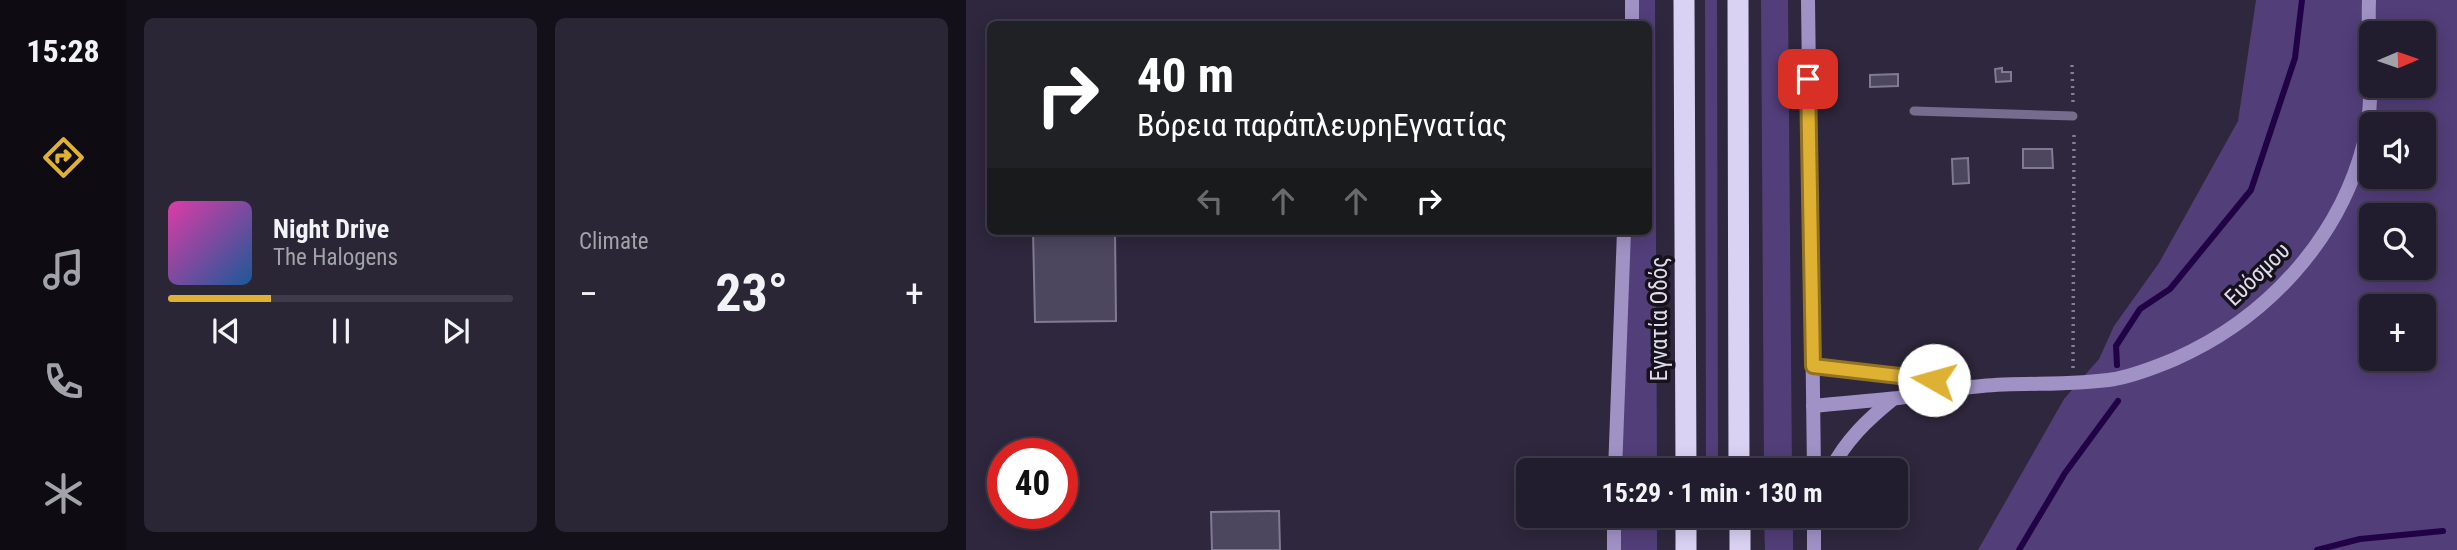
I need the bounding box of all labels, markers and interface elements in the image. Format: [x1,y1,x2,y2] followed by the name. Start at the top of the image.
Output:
[2359,21,2436,98] north arrow
[2359,21,2436,371] map controls
[26,32,100,70] text: 15:28
[1137,47,1234,104] text: 40 m
[1022,49,1113,140] icon: right
[1778,49,1838,109] pin
[1789,60,1827,98] icon: arrive
[1137,106,1507,144] text: Βόρεια παράπλευρηΕγνατίας
[2359,112,2436,189] button: sound
[39,133,88,182] icon: directions
[1191,182,1229,220] icon: left
[1264,182,1302,220] icon: ahead
[1337,182,1375,220] icon: ahead
[1410,182,1448,220] icon: right
[2359,203,2436,280] button: search
[273,214,389,244] text: Night Drive
[579,228,649,255] text: Climate
[2219,237,2295,312] street label: Ευόσμου
[273,244,398,271] text: The Halogens
[39,245,88,294] icon: music
[1646,257,1673,381] street label: Εγνατία Οδός
[715,263,788,324] text: 23°
[579,272,598,316] text: −
[905,272,924,316] text: +
[2359,294,2436,371] button: +
[207,312,245,350] icon: previous
[322,312,360,350] icon: pause
[437,312,475,350] icon: next
[1897,343,1971,417] position arrow
[39,357,88,406] icon: phone
[987,438,1078,529] speed limit sign: 40
[39,469,88,518] icon: climate
[1602,478,1822,508] text: 15:29 · 1 min · 130 m

